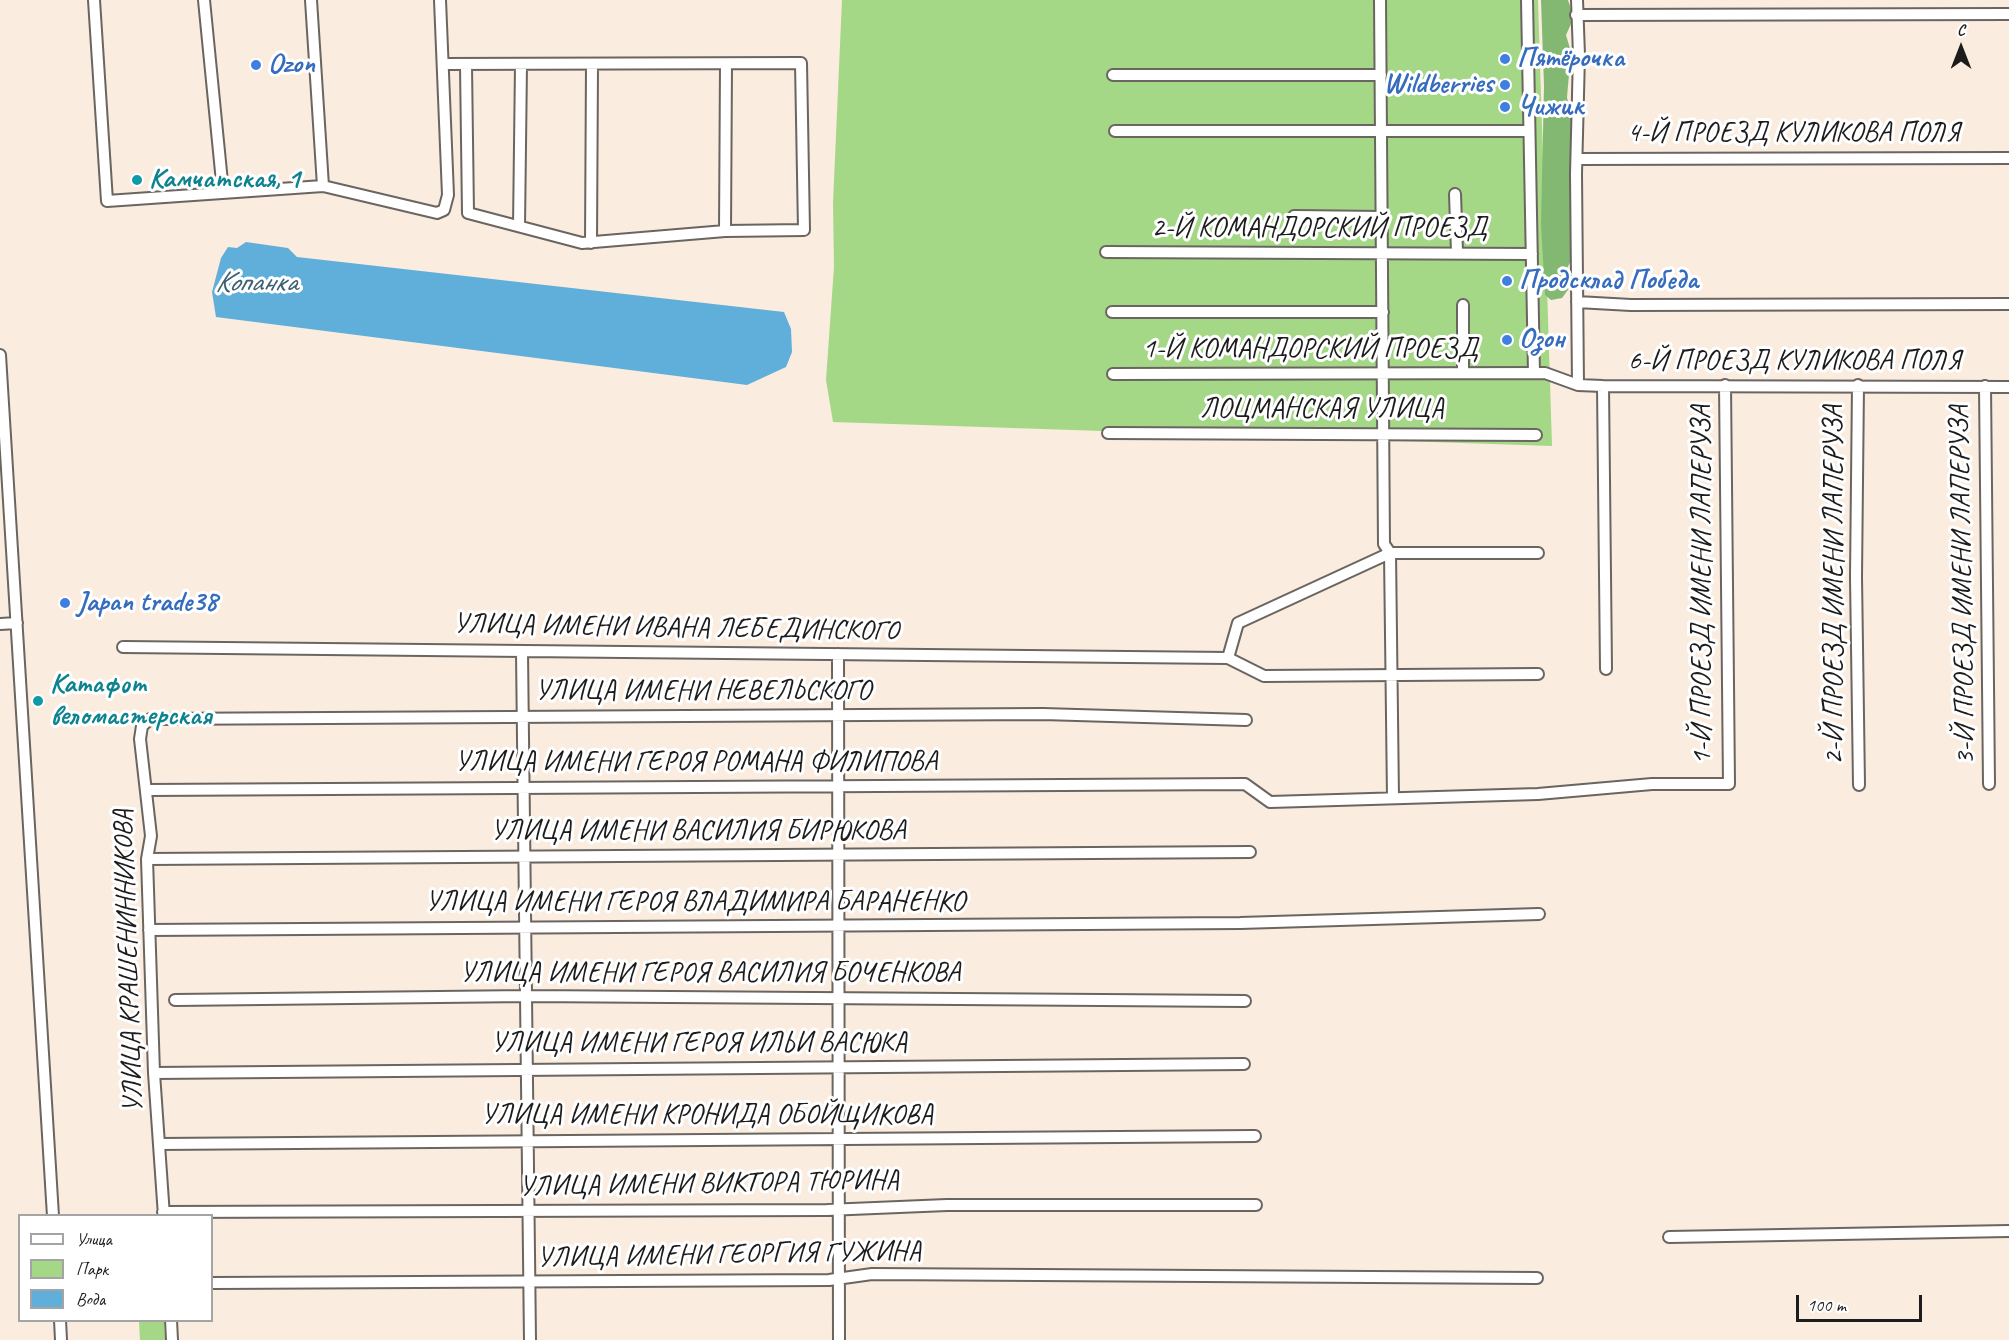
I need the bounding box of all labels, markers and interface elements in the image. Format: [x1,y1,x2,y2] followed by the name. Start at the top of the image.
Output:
[1931,18,1991,78] north arrow
[1957,20,1965,40] text: С
[1517,42,1624,76] place label: Пятёрочка
[268,48,315,82] place label: Ozon
[1498,52,1512,66] marker: Пятёрочка
[249,58,263,72] marker: Ozon
[1384,68,1493,102] place label: Wildberries
[1498,78,1512,92] marker: Wildberries
[1517,90,1584,124] place label: Чижик
[1498,100,1512,114] marker: Чижик
[1627,117,1959,151] street label: 4-Й ПРОЕЗД КУЛИКОВА ПОЛЯ
[149,163,300,197] place label: Камчатская, 1
[130,173,144,187] marker: Камчатская, 1
[1152,212,1486,246] street label: 2-Й КОМАНДОРСКИЙ ПРОЕЗД
[1519,264,1698,298] place label: Продсклад Победа
[215,265,297,301] water label: Копанка
[1500,274,1514,288] marker: Продсклад Победа
[1519,323,1565,357] place label: Озон
[1143,333,1477,367] street label: 1-Й КОМАНДОРСКИЙ ПРОЕЗД
[1500,333,1514,347] marker: Озон
[1628,345,1960,379] street label: 6-Й ПРОЕЗД КУЛИКОВА ПОЛЯ
[1200,393,1444,427] street label: ЛОЦМАНСКАЯ УЛИЦА
[1686,405,1720,765] street label: 1-Й ПРОЕЗД ИМЕНИ ЛАПЕРУЗА
[1818,405,1852,765] street label: 2-Й ПРОЕЗД ИМЕНИ ЛАПЕРУЗА
[1943,405,1983,765] street label: 3-Й ПРОЕЗД ИМЕНИ ЛАПЕРУЗА
[77,586,217,620] place label: Japan trade38
[58,596,72,610] marker: Japan trade38
[453,607,899,649] street label: УЛИЦА ИМЕНИ ИВАНА ЛЕБЕДИНСКОГО
[50,668,212,734] place label: Катафот веломастерская
[535,675,871,709] street label: УЛИЦА ИМЕНИ НЕВЕЛЬСКОГО
[31,694,45,708] marker: Катафот веломастерская
[455,746,937,780] street label: УЛИЦА ИМЕНИ ГЕРОЯ РОМАНА ФИЛИПОВА
[107,809,151,1113] street label: УЛИЦА КРАШЕНИННИКОВА
[490,815,906,849] street label: УЛИЦА ИМЕНИ ВАСИЛИЯ БИРЮКОВА
[425,886,965,920] street label: УЛИЦА ИМЕНИ ГЕРОЯ ВЛАДИМИРА БАРАНЕНКО
[460,957,960,991] street label: УЛИЦА ИМЕНИ ГЕРОЯ ВАСИЛИЯ БОЧЕНКОВА
[491,1027,907,1061] street label: УЛИЦА ИМЕНИ ГЕРОЯ ИЛЬИ ВАСЮКА
[481,1099,933,1133] street label: УЛИЦА ИМЕНИ КРОНИДА ОБОЙЩИКОВА
[519,1164,899,1204] street label: УЛИЦА ИМЕНИ ВИКТОРА ТЮРИНА
[18,1214,213,1322] legend
[76,1228,112,1250] text: Улица
[537,1235,921,1275] street label: УЛИЦА ИМЕНИ ГЕОРГИЯ ГУЖИНА
[76,1258,108,1280] text: Парк
[1799,1283,1925,1321] scale bar
[76,1288,105,1310] text: Вода
[1807,1294,1846,1316] text: 100 m

